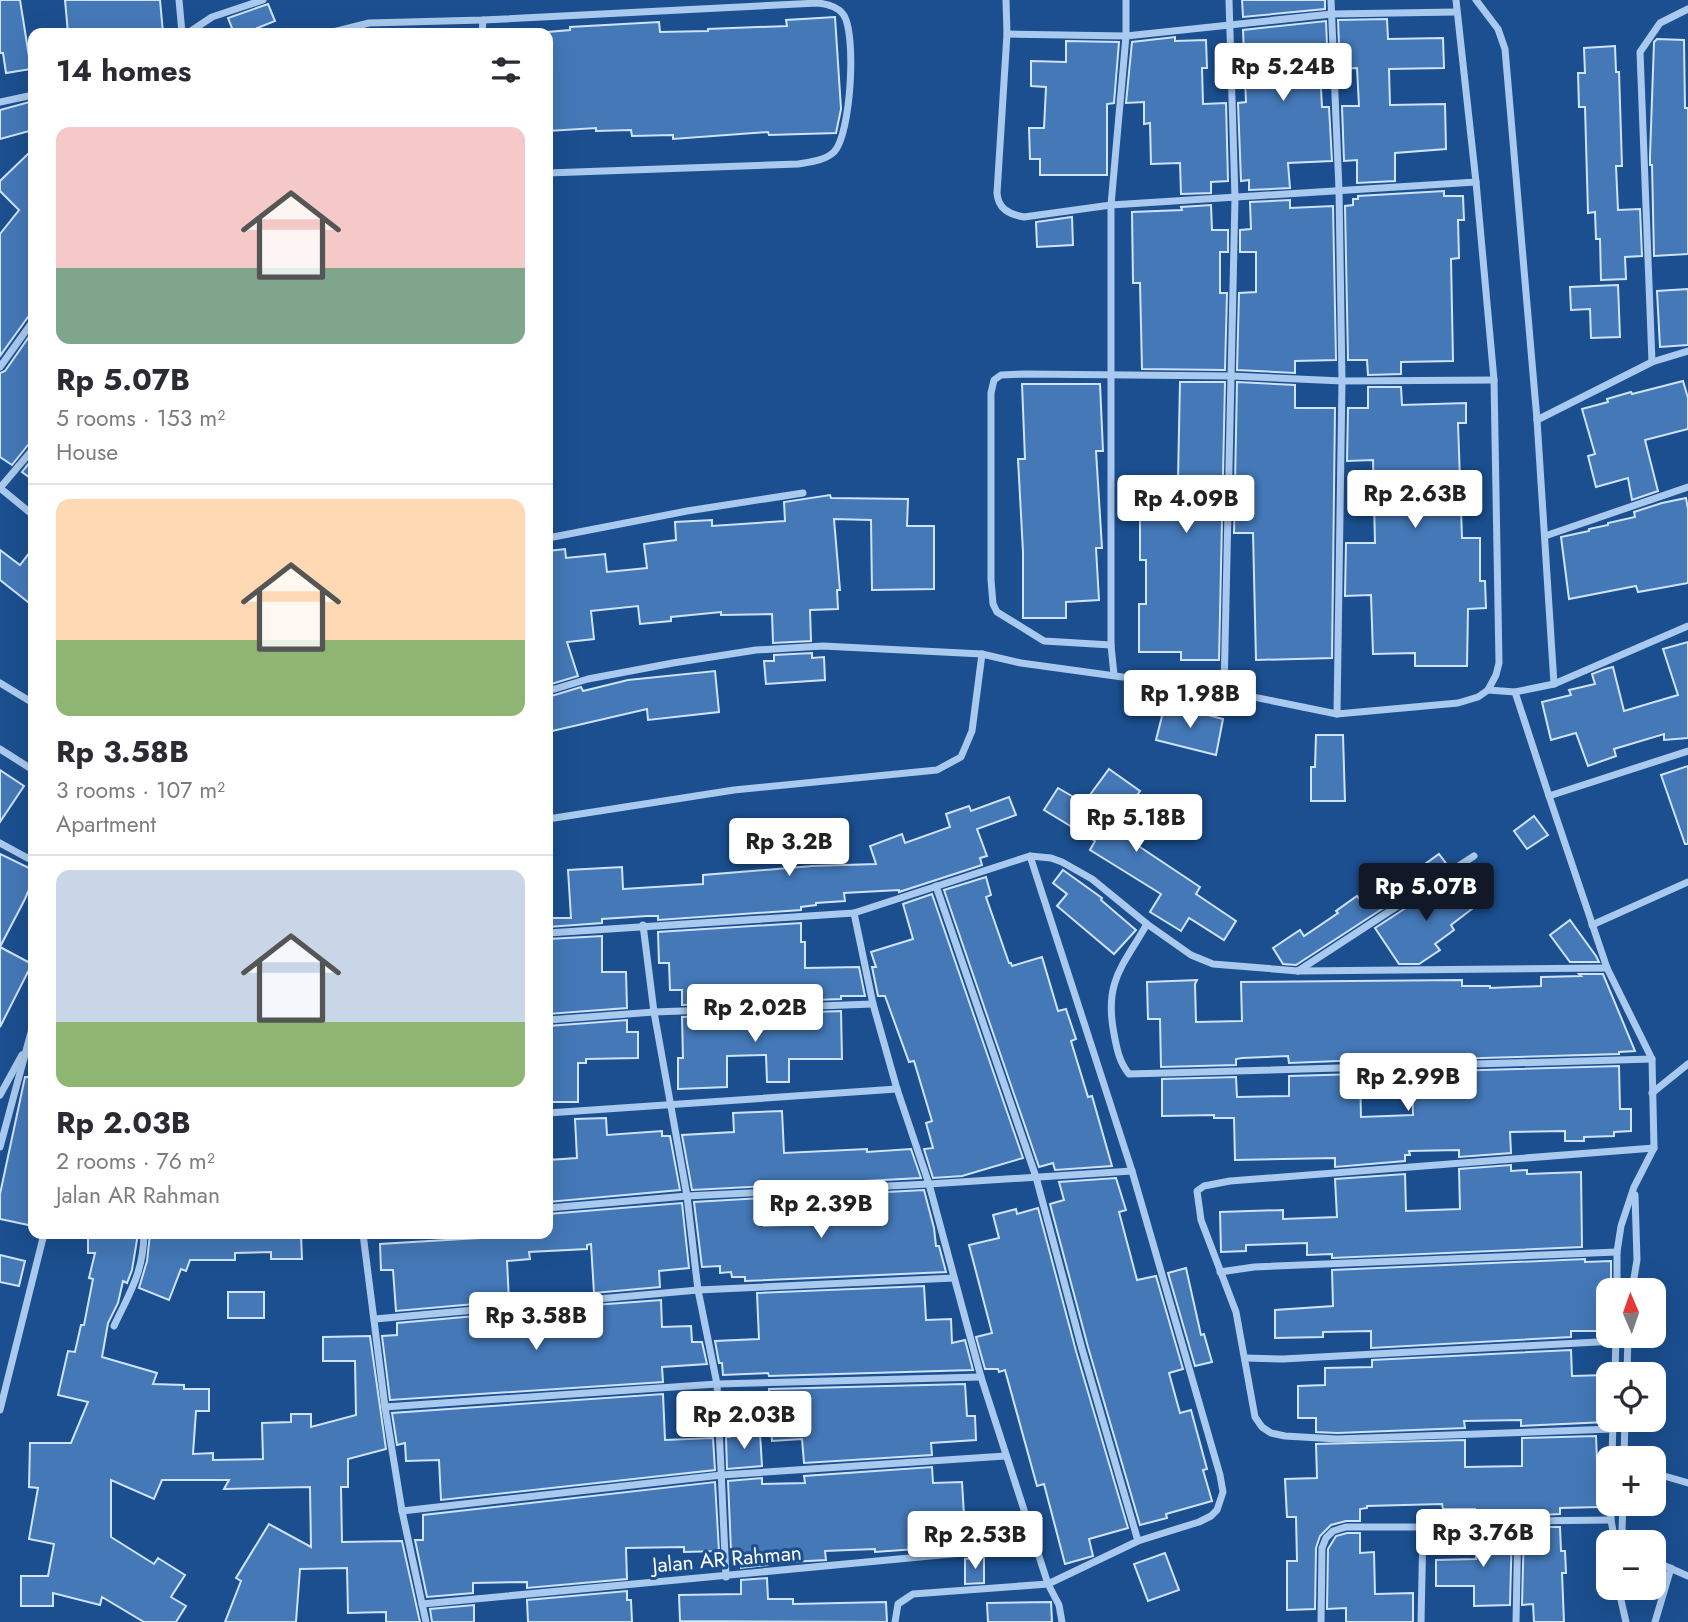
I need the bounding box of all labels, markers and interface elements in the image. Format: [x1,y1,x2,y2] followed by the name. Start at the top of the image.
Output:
[1211,43,1355,103] pin: Rp 5.24B
[56,49,191,92] text: 14 homes
[1231,49,1335,83] text: Rp 5.24B
[487,51,525,89] icon: filters
[228,172,354,298] icon: home
[56,358,190,401] text: Rp 5.07B
[56,401,225,435] text: 5 rooms · 153 m²
[56,435,118,469] text: House
[1343,470,1487,530] pin: Rp 2.63B
[1114,476,1258,535] pin: Rp 4.09B
[1363,476,1467,510] text: Rp 2.63B
[1133,481,1239,515] text: Rp 4.09B
[228,544,354,670] icon: home
[1118,670,1262,730] pin: Rp 1.98B
[1140,676,1240,710] text: Rp 1.98B
[56,730,189,773] text: Rp 3.58B
[56,773,225,807] text: 3 rooms · 107 m²
[1064,794,1208,854] pin: Rp 5.18B
[1086,800,1186,834] text: Rp 5.18B
[56,807,156,841] text: Apartment
[724,818,854,878] pin: Rp 3.2B
[745,824,833,858] text: Rp 3.2B
[1354,864,1498,923] pin: Rp 5.07B
[1375,869,1477,903] text: Rp 5.07B
[228,915,354,1041] icon: home
[683,984,827,1044] pin: Rp 2.02B
[703,990,807,1024] text: Rp 2.02B
[1336,1054,1480,1113] pin: Rp 2.99B
[1356,1059,1460,1093] text: Rp 2.99B
[56,1101,191,1144] text: Rp 2.03B
[56,1144,215,1178] text: 2 rooms · 76 m²
[56,1178,220,1212] text: Jalan AR Rahman
[749,1180,893,1240] pin: Rp 2.39B
[769,1186,873,1220] text: Rp 2.39B
[1596,1278,1666,1348] north arrow
[1596,1278,1666,1600] map controls
[464,1292,608,1352] pin: Rp 3.58B
[485,1298,587,1332] text: Rp 3.58B
[1596,1362,1666,1432] button: locate
[672,1392,816,1451] pin: Rp 2.03B
[692,1397,796,1431] text: Rp 2.03B
[1596,1446,1666,1516] button: +
[1411,1510,1555,1569] pin: Rp 3.76B
[903,1512,1047,1571] pin: Rp 2.53B
[1432,1515,1534,1549] text: Rp 3.76B
[924,1517,1026,1551] text: Rp 2.53B
[1596,1530,1666,1600] button: −
[648,1538,803,1581] street label: Jalan AR Rahman

